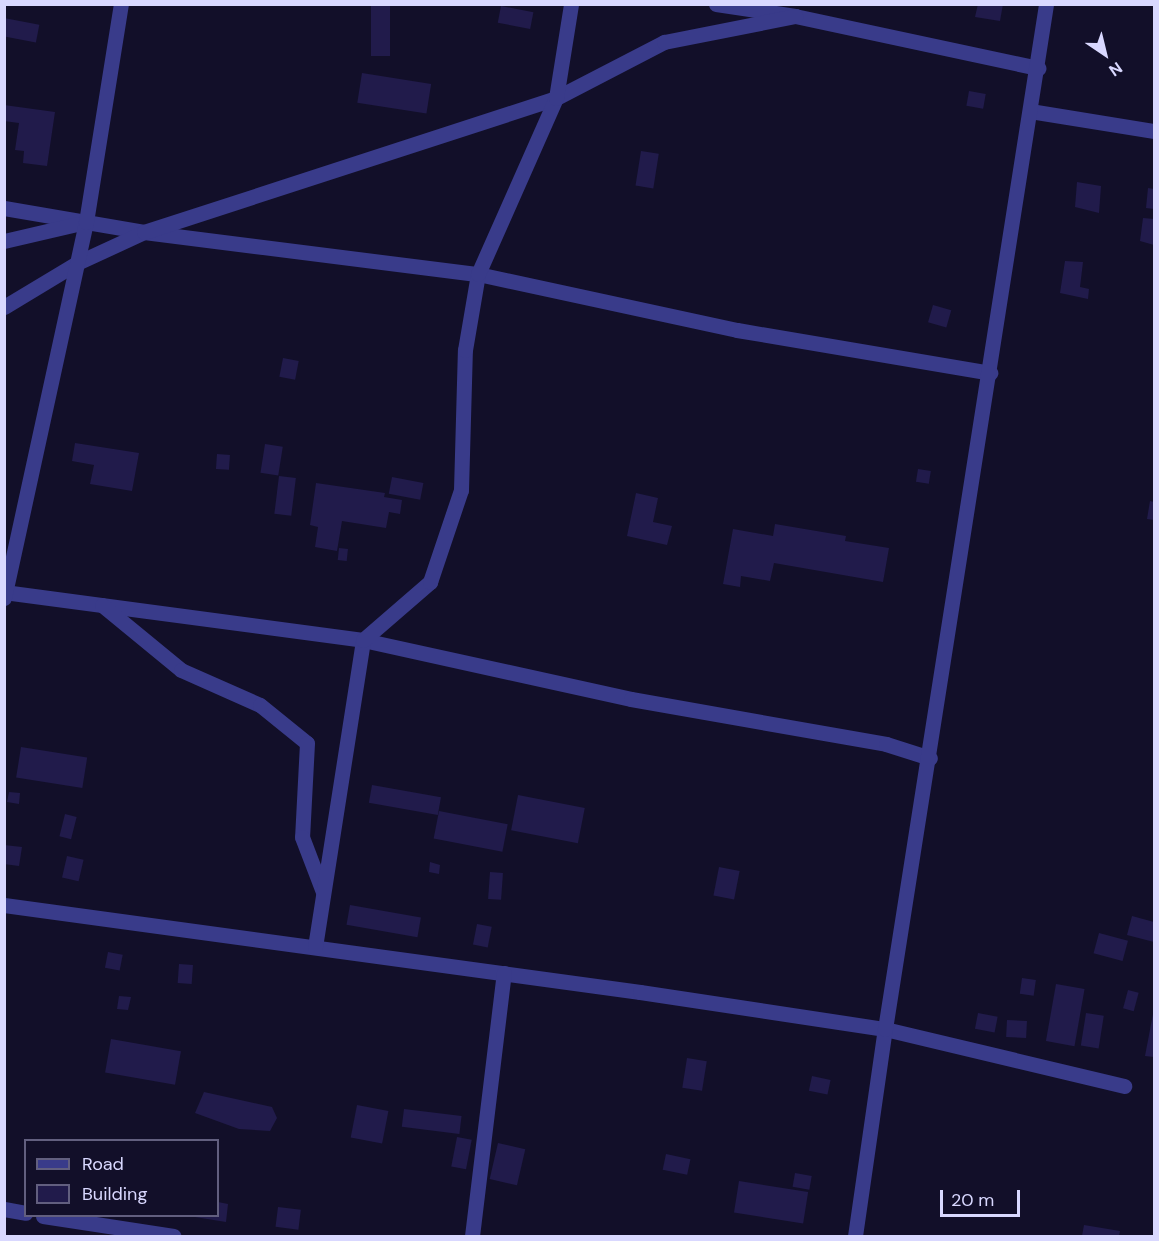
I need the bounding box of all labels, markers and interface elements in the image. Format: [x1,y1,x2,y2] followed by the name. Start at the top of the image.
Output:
[1075,24,1135,84] north arrow
[1105,57,1126,81] text: N
[24,1139,219,1217] legend
[82,1152,124,1176] text: Road
[943,1178,1022,1216] scale bar
[82,1182,147,1206] text: Building
[951,1188,994,1212] text: 20 m

